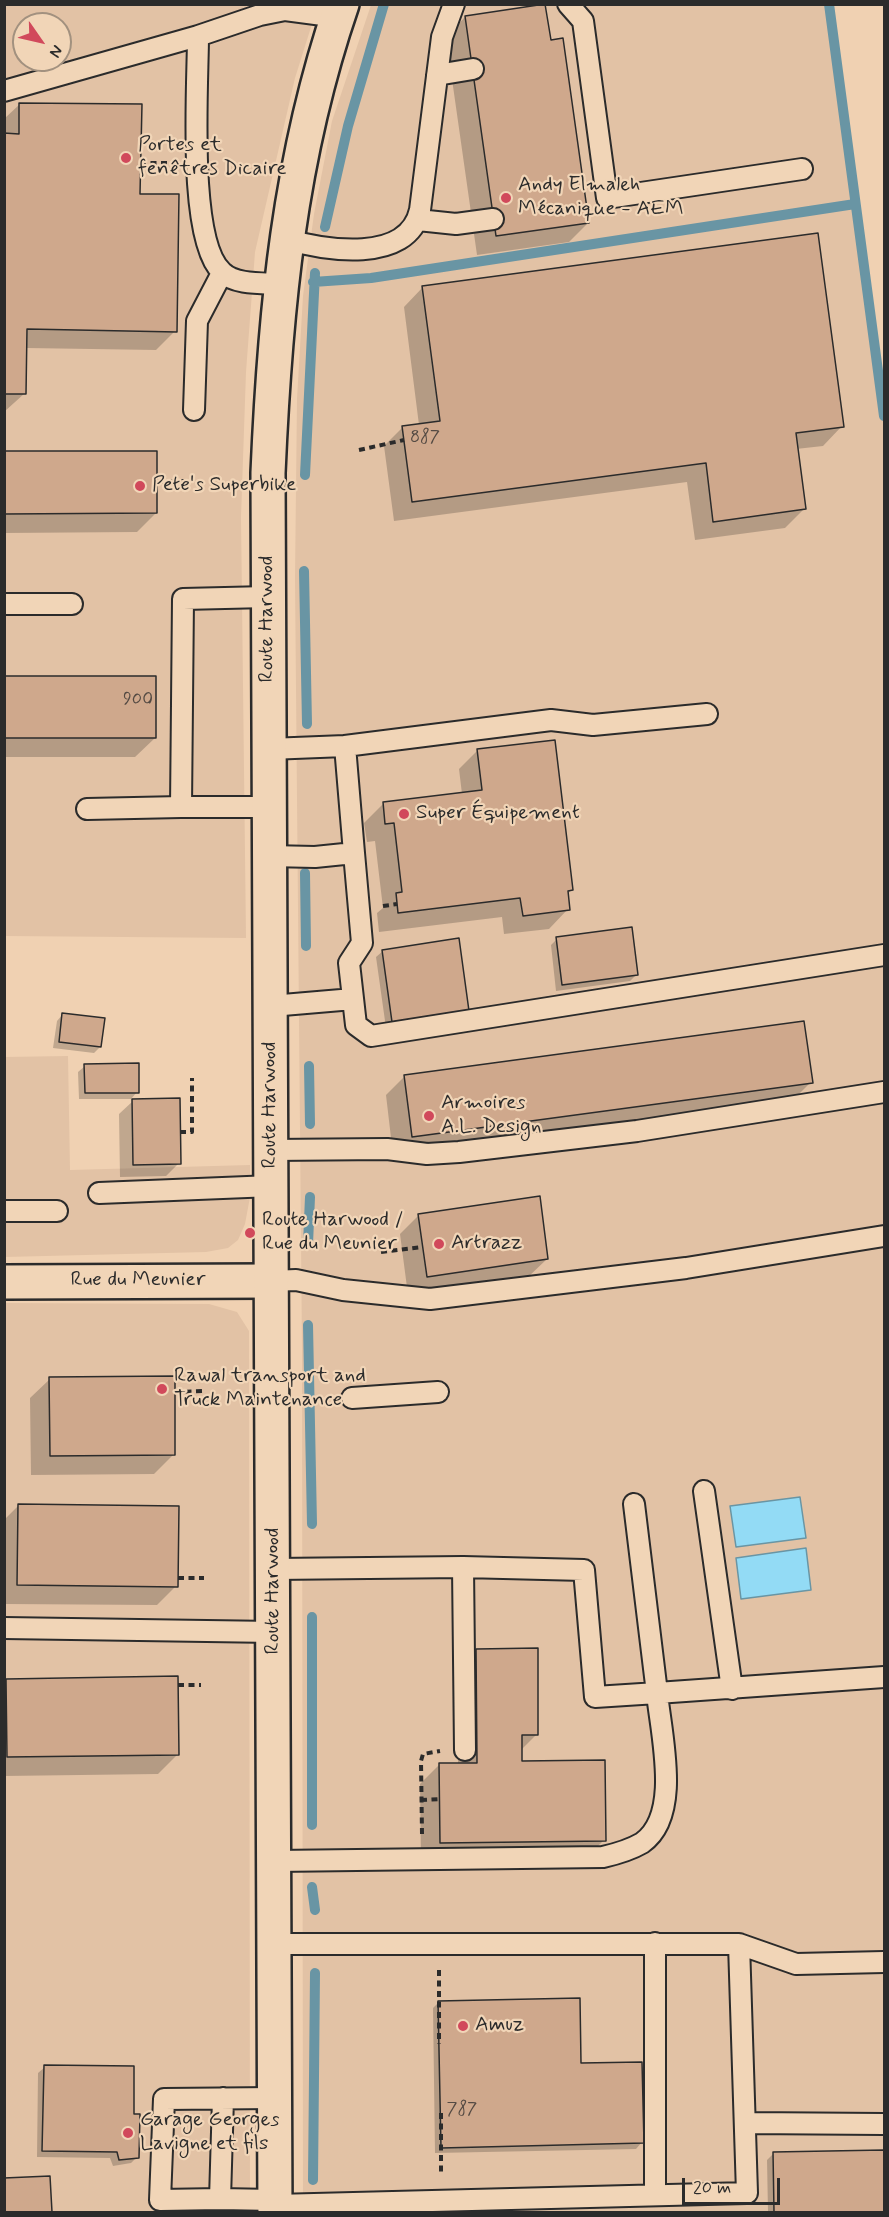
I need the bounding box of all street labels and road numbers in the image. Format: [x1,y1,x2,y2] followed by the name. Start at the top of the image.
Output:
[255,556,281,682] street label: Route Harwood
[258,1042,284,1168] street label: Route Harwood
[71,1268,205,1294] street label: Rue du Meunier
[261,1528,287,1654] street label: Route Harwood

